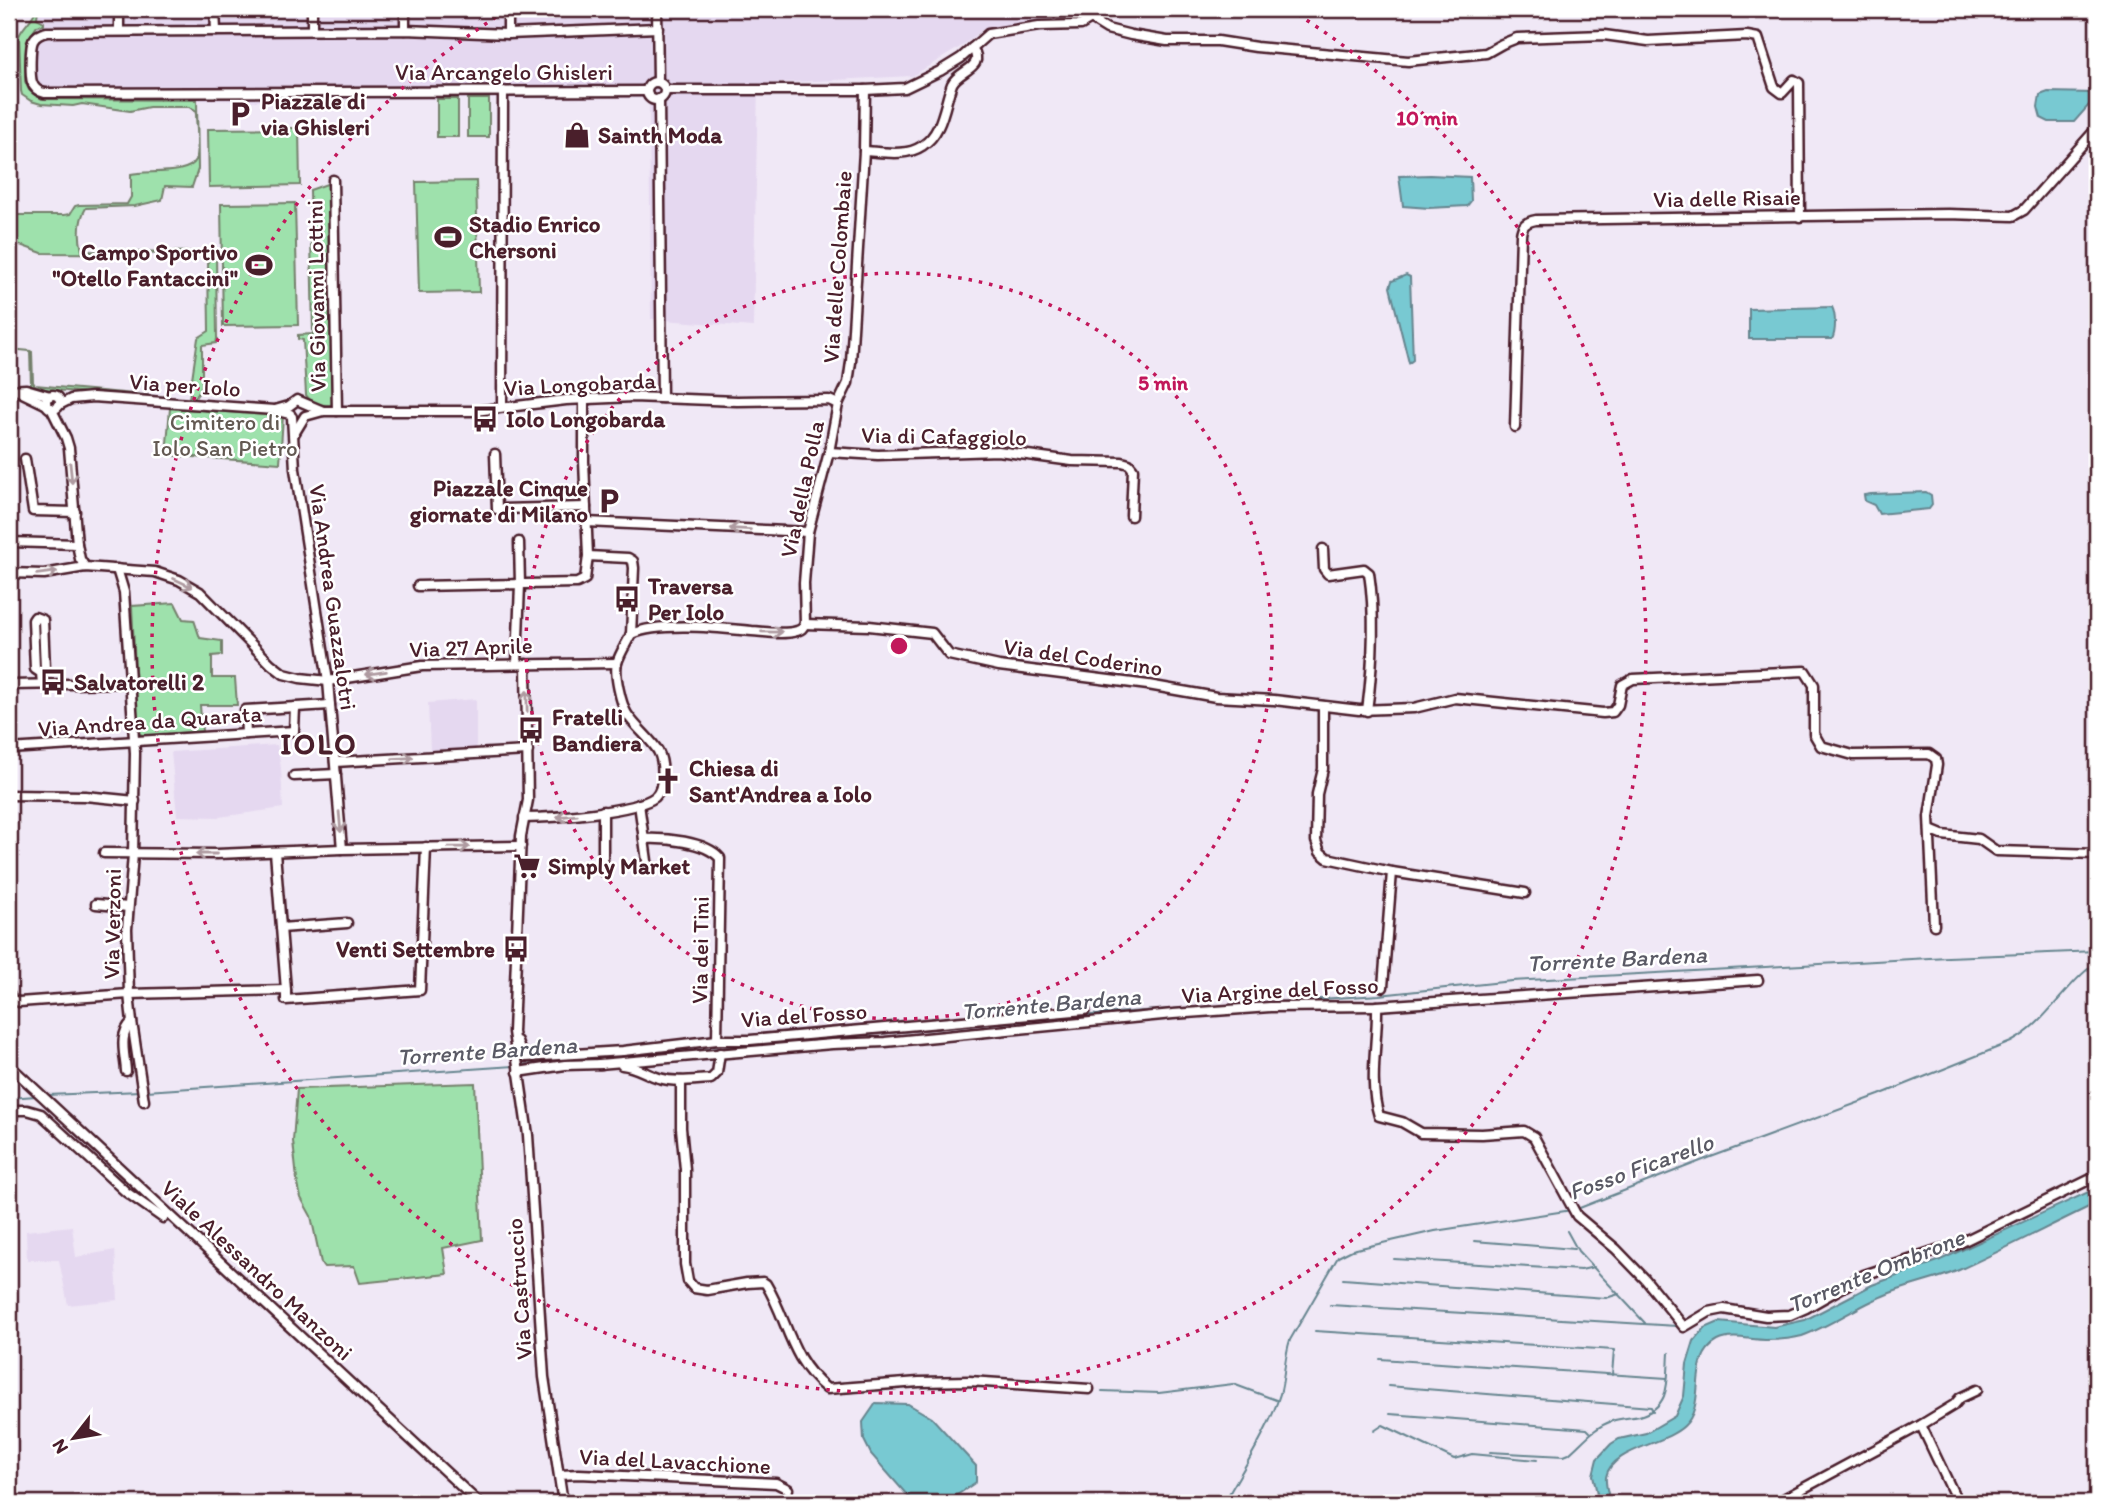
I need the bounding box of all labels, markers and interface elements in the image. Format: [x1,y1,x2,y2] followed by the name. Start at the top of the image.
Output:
[395,58,613,86] street label: Via Arcangelo Ghisleri
[261,87,370,141] place label: Piazzale di via Ghisleri
[225,99,255,129] parking icon: Piazzale di via Ghisleri
[1396,105,1459,130] text: 10 min
[562,120,592,150] shop icon: Sainth Moda
[598,121,723,149] place label: Sainth Moda
[816,170,858,364] street label: Via delle Colombaie
[1653,183,1801,213] street label: Via delle Risaie
[300,200,332,392] street label: Via Giovanni Lottini
[469,210,601,264] place label: Stadio Enrico Chersoni
[433,222,463,252] sports icon: Stadio Enrico Chersoni
[52,238,238,292] place label: Campo Sportivo "Otello Fantaccini"
[244,250,274,280] sports icon: Campo Sportivo "Otello Fantaccini"
[503,366,657,402] street label: Via Longobarda
[128,367,242,403] street label: Via per Iolo
[1138,370,1189,395] text: 5 min
[470,404,500,434] bus stop icon: Iolo Longobarda
[506,405,666,433] place label: Iolo Longobarda
[152,408,298,462] park label: Cimitero di Iolo San Pietro
[774,418,830,560] street label: Via della Polla
[861,421,1027,451] street label: Via di Cafaggiolo
[65,461,78,483] one-way arrow
[410,474,588,528] place label: Piazzale Cinque giornate di Milano
[303,482,363,712] street label: Via Andrea Guazzalotri
[594,486,624,516] parking icon: Piazzale Cinque giornate di Milano
[729,522,752,535] one-way arrow
[35,566,58,579] one-way arrow
[647,572,734,626] place label: Traversa Per Iolo
[172,577,193,590] one-way arrow
[612,584,642,614] bus stop icon: Traversa Per Iolo
[760,625,783,638] one-way arrow
[409,631,533,663] street label: Via 27 Aprile
[1002,632,1164,682] street label: Via del Coderino
[887,634,911,658] centre of rings
[38,667,68,697] bus stop icon: Salvatorelli 2
[365,667,388,680] one-way arrow
[74,668,205,696] place label: Salvatorelli 2
[520,690,533,713] one-way arrow
[37,699,263,743] street label: Via Andrea da Quarata
[552,703,643,757] place label: Fratelli Bandiera
[516,715,546,745] bus stop icon: Fratelli Bandiera
[280,725,358,762] district label: IOLO
[391,752,414,765] one-way arrow
[689,754,872,808] place label: Chiesa di Sant'Andrea a Iolo
[653,766,683,796] church icon: Chiesa di Sant'Andrea a Iolo
[334,810,347,833] one-way arrow
[556,810,579,823] one-way arrow
[447,840,470,853] one-way arrow
[195,847,218,861] one-way arrow
[512,851,542,881] supermarket icon: Simply Market
[548,852,691,880] place label: Simply Market
[97,868,127,980] street label: Via Verzoni
[685,896,715,1004] street label: Via dei Tini
[501,934,531,964] bus stop icon: Venti Settembre
[336,935,495,963] place label: Venti Settembre
[1526,939,1708,978] water label: Torrente Bardena
[1181,971,1379,1009] street label: Via Argine del Fosso
[960,981,1143,1026] water label: Torrente Bardena
[740,997,868,1033] street label: Via del Fosso
[396,1030,579,1071] water label: Torrente Bardena
[1565,1127,1718,1206] water label: Fosso Ficarello
[155,1174,359,1366] street label: Viale Alessandro Manzoni
[500,1217,538,1361] street label: Via Castruccio
[1783,1221,1970,1319] water label: Torrente Ombrone
[38,1404,108,1474] north arrow
[47,1435,73,1458] text: N
[578,1442,772,1480] street label: Via del Lavacchione

